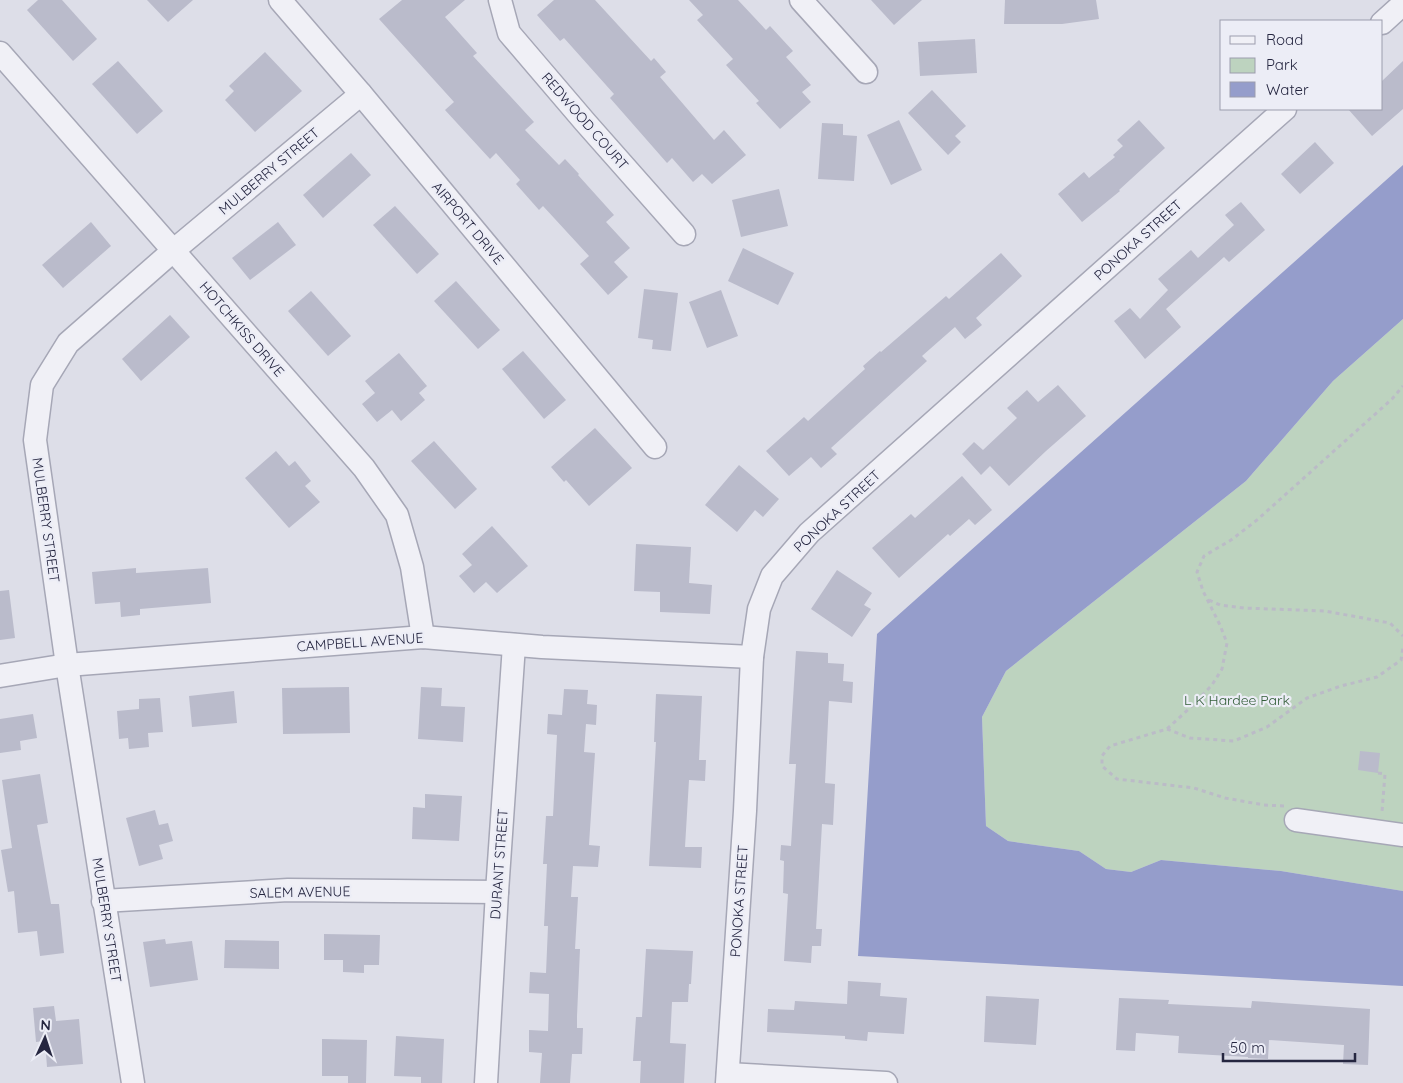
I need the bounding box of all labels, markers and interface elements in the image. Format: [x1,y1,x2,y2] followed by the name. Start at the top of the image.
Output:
[1220,20,1383,110] legend
[1266,30,1303,49] text: Road
[1266,55,1298,74] text: Park
[538,68,632,174] street label: REDWOOD COURT
[1266,80,1309,99] text: Water
[215,124,323,218] street label: MULBERRY STREET
[428,178,508,268] street label: AIRPORT DRIVE
[1090,196,1186,284] street label: PONOKA STREET
[196,278,288,380] street label: HOTCHKISS DRIVE
[28,456,64,584] street label: MULBERRY STREET
[790,466,884,556] street label: PONOKA STREET
[296,629,424,655] street label: CAMPBELL AVENUE
[1184,691,1290,709] park label: L K Hardee Park
[486,808,512,920] street label: DURANT STREET
[726,844,752,958] street label: PONOKA STREET
[88,856,126,984] street label: MULBERRY STREET
[249,882,351,902] street label: SALEM AVENUE
[20,1013,70,1063] north arrow
[40,1016,51,1034] text: N
[1223,1030,1356,1062] scale bar
[1230,1038,1265,1057] text: 50 m

